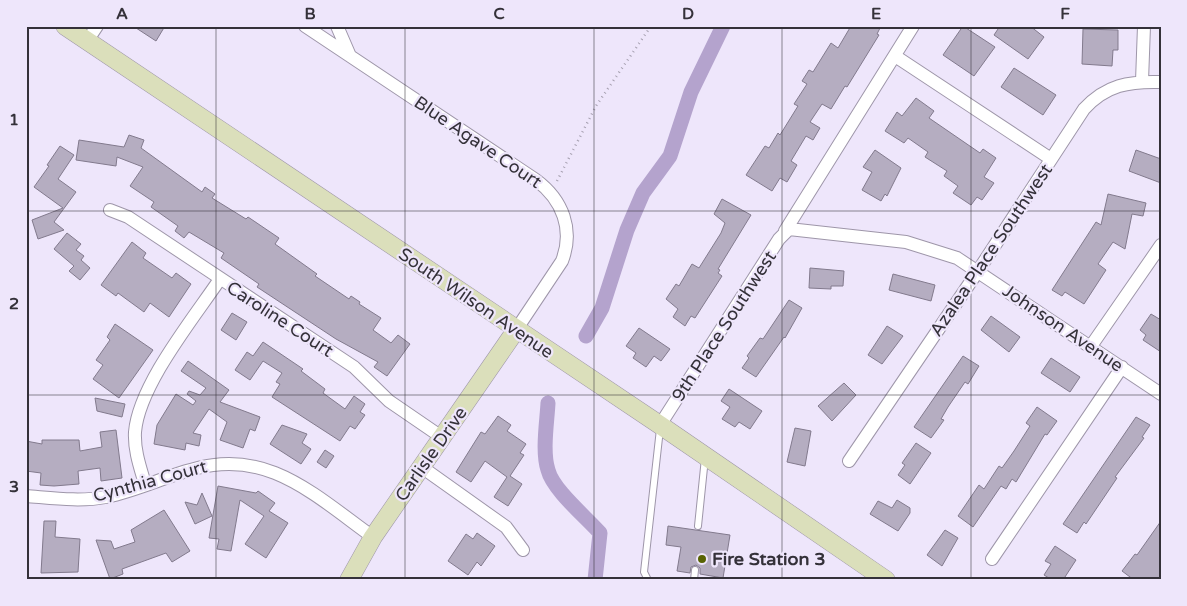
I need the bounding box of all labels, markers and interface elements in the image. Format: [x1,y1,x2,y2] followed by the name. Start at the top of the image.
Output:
[116,4,128,24] text: A
[304,4,316,24] text: B
[493,4,505,24] text: C
[682,4,694,24] text: D
[871,4,881,24] text: E
[1060,4,1070,24] text: F
[410,91,546,193] street label: Blue Agave Court
[9,110,19,130] text: 1
[925,159,1057,340] street label: Azalea Place Southwest
[394,243,558,363] street label: South Wilson Avenue
[667,246,781,405] street label: 9th Place Southwest
[222,276,338,362] street label: Caroline Court
[998,279,1128,377] street label: Johnson Avenue
[9,294,19,314] text: 2
[390,402,472,506] street label: Carlisle Drive
[91,455,209,507] street label: Cynthia Court
[9,477,19,497] text: 3
[712,548,825,570] place label: Fire Station 3
[696,553,708,565] marker: Fire Station 3

